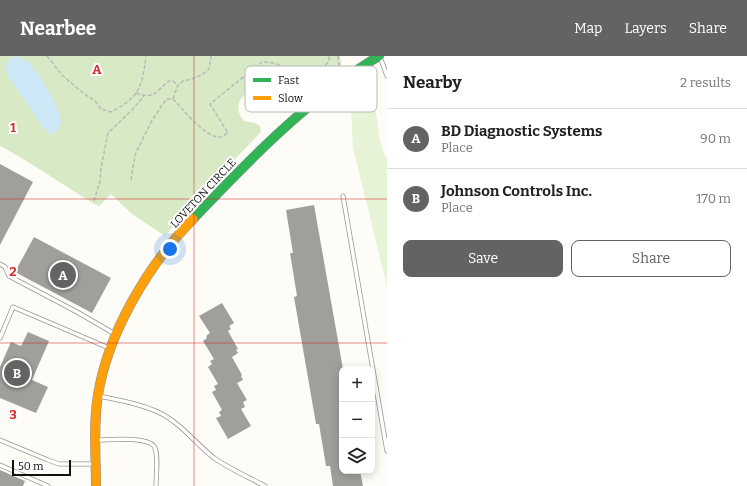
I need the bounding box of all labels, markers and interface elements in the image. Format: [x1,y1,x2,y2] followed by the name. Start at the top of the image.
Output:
[20,17,96,40] text: Nearbee
[574,20,602,37] text: Map
[624,20,667,37] text: Layers
[689,20,727,37] text: Share
[92,62,102,77] text: A
[245,66,377,112] legend
[403,72,462,93] text: Nearby
[278,74,299,87] text: Fast
[680,75,731,90] text: 2 results
[278,92,303,105] text: Slow
[10,120,16,135] text: 1
[441,122,602,140] text: BD Diagnostic Systems
[411,131,421,146] text: A
[700,131,731,146] text: 90 m
[441,140,473,155] text: Place
[168,156,239,231] street label: LOVETON CIRCLE
[441,182,592,200] text: Johnson Controls Inc.
[412,191,420,206] text: B
[696,191,731,206] text: 170 m
[441,200,473,215] text: Place
[160,239,180,259] your location
[403,240,563,277] button: Save
[571,240,731,277] button: Share
[50,260,76,290] pin: A
[9,264,17,279] text: 2
[4,358,30,388] pin: B
[339,366,375,474] map controls
[339,366,375,402] button: +
[339,402,375,438] button: −
[9,407,17,422] text: 3
[339,438,375,474] button: layers
[12,458,71,477] scale bar
[18,460,44,473] text: 50 m

